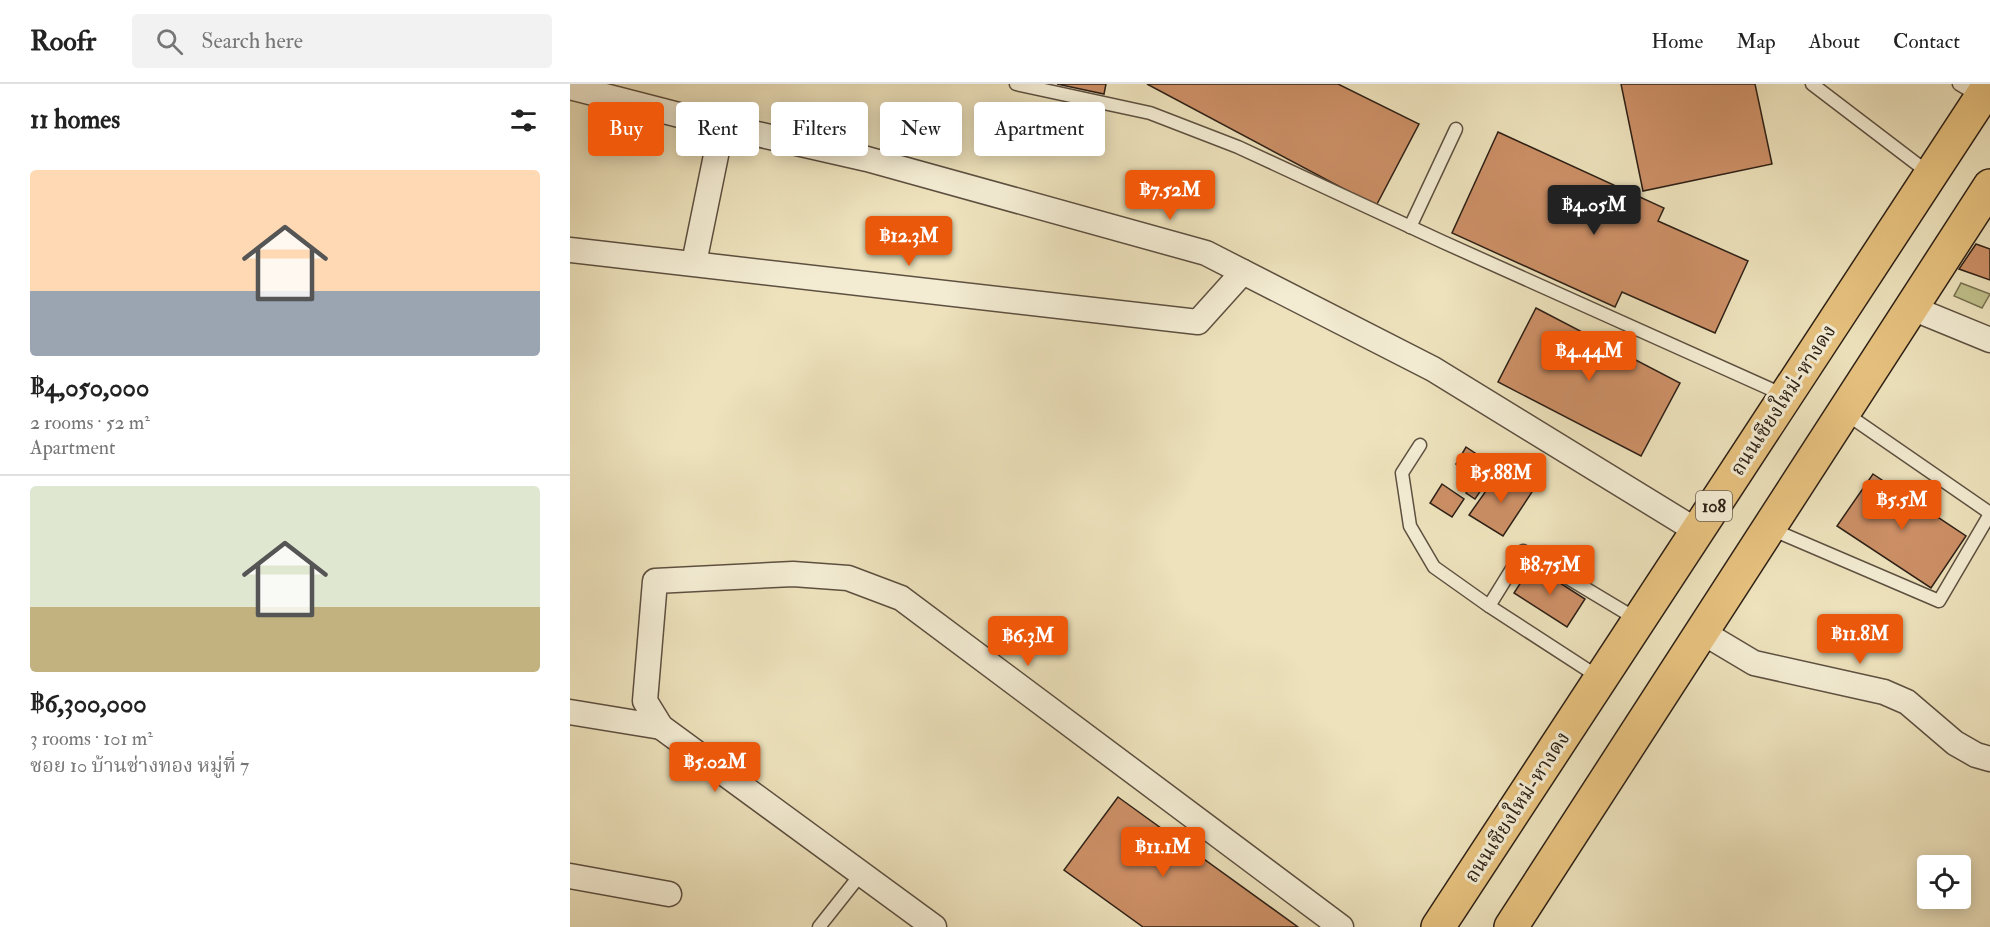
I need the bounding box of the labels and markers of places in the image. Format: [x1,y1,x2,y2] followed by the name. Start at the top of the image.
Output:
[1121,170,1219,221] pin: ฿7.52M
[1545,185,1643,236] pin: ฿4.05M
[860,216,958,267] pin: ฿12.3M
[1540,331,1638,382] pin: ฿4.44M
[1452,453,1550,504] pin: ฿5.88M
[1860,480,1944,531] pin: ฿5.5M
[1501,545,1599,596] pin: ฿8.75M
[1811,614,1909,665] pin: ฿11.8M
[986,616,1070,667] pin: ฿6.3M
[666,742,764,793] pin: ฿5.02M
[1114,827,1212,878] pin: ฿11.1M

